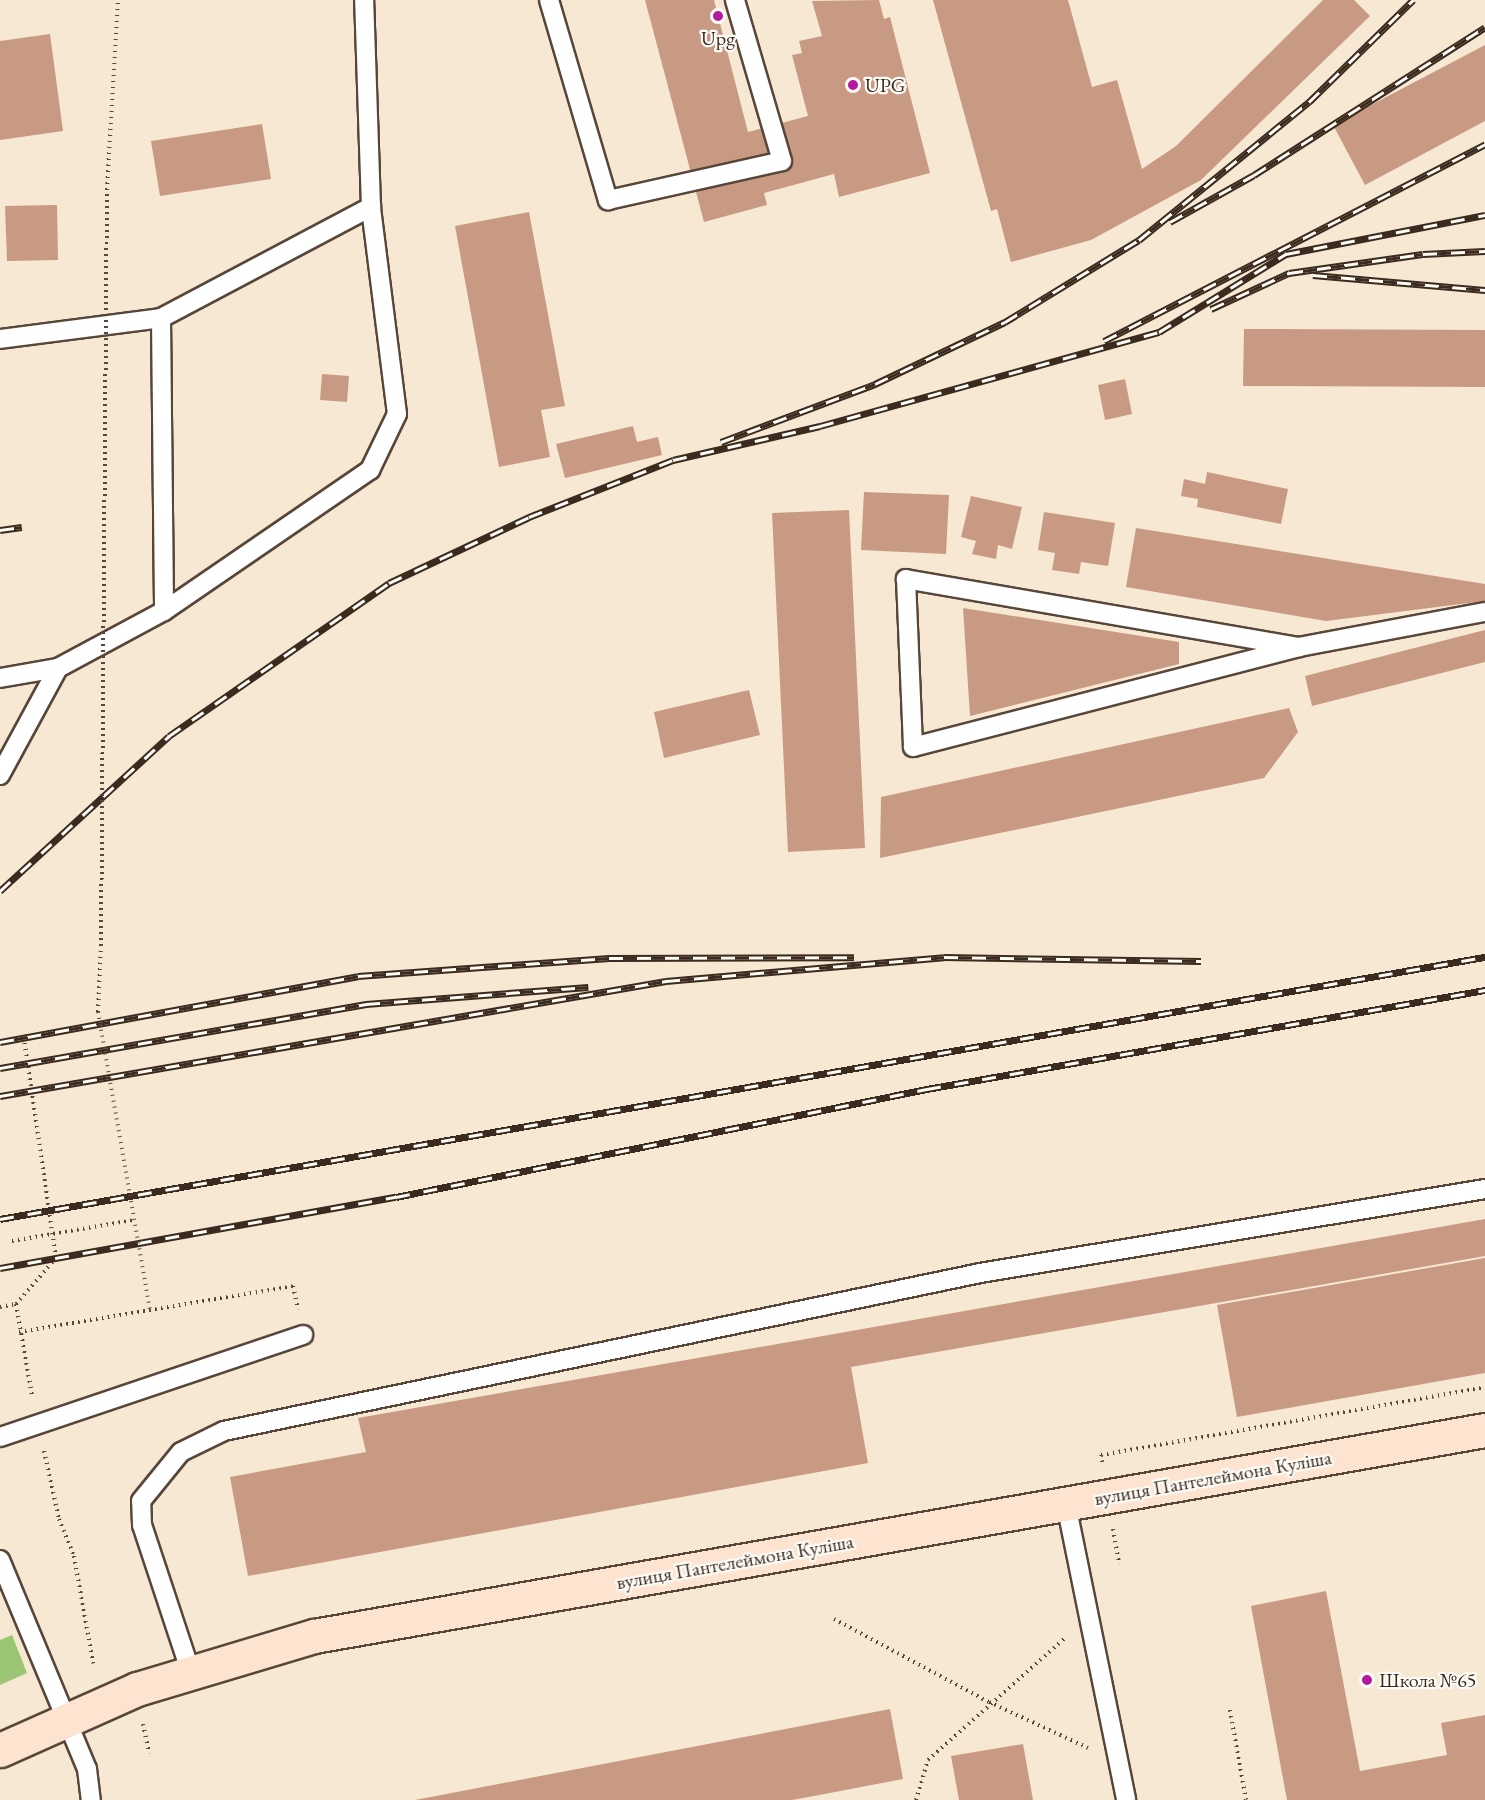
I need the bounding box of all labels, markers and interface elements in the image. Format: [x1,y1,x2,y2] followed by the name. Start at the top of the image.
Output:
[711,9,725,23] marker: Upg
[701,26,735,50] place label: Upg
[865,73,905,97] place label: UPG
[846,78,860,92] marker: UPG
[1092,1445,1334,1511] street label: вулиця Пантелеймона Куліша
[614,1529,856,1595] street label: вулиця Пантелеймона Куліша
[1379,1668,1476,1692] place label: Школа №65
[1360,1673,1374,1687] marker: Школа №65

